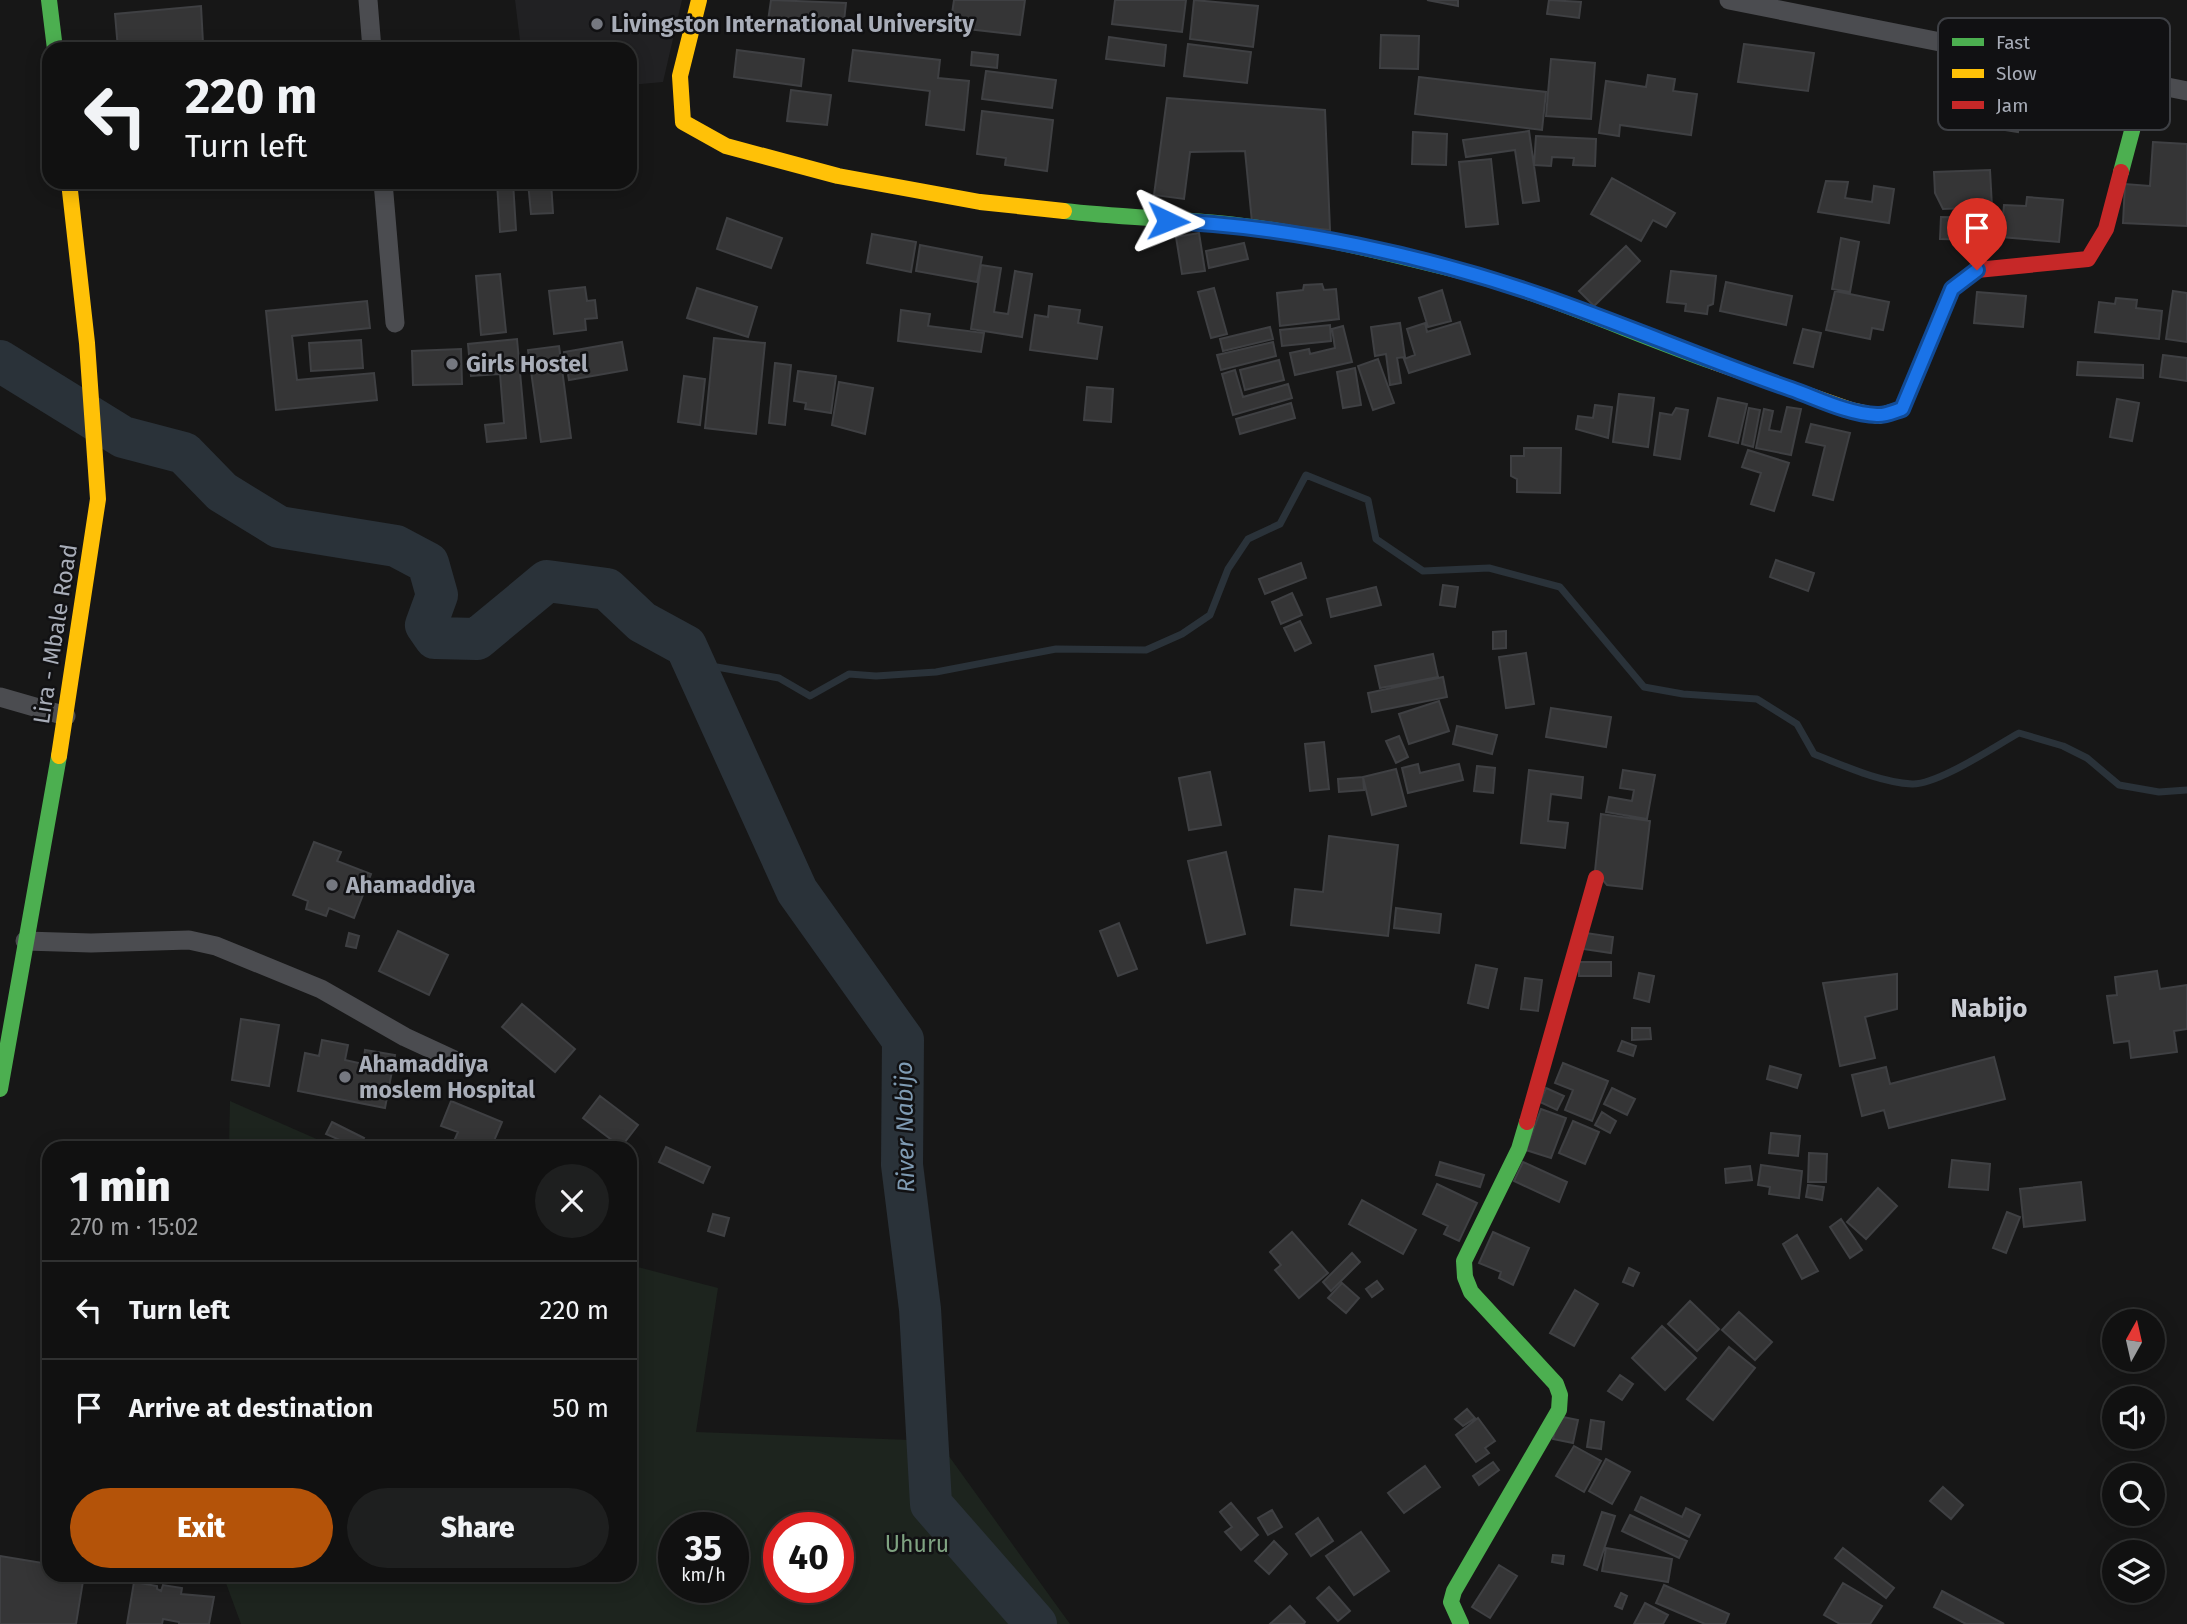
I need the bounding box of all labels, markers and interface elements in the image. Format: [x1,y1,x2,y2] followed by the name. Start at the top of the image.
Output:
[611,10,975,38] place label: Livingston International University
[589,16,605,32] marker: Livingston International University
[1938,18,2170,130] legend
[1996,31,2030,54] text: Fast
[1996,62,2037,85] text: Slow
[185,67,317,126] text: 220 m
[70,70,161,161] icon: left
[1996,94,2028,117] text: Jam
[185,127,307,165] text: Turn left
[1131,184,1205,258] position arrow
[1947,198,2007,270] pin
[1958,209,1996,247] icon: arrive
[466,350,588,378] place label: Girls Hostel
[444,356,460,372] marker: Girls Hostel
[27,542,83,726] street label: Lira - Mbale Road
[345,871,476,899] place label: Ahamaddiya
[324,877,340,893] marker: Ahamaddiya
[1951,993,2027,1024] district label: Nabijo
[358,1050,535,1104] place label: Ahamaddiya moslem Hospital
[890,1061,920,1193] water label: River Nabijo
[337,1069,353,1085] marker: Ahamaddiya moslem Hospital
[70,1162,171,1212] text: 1 min
[535,1164,609,1238] button: close
[70,1213,198,1241] text: 270 m · 15:02
[70,1291,108,1329] icon: left
[129,1295,230,1326] text: Turn left
[540,1295,609,1326] text: 220 m
[2102,1309,2165,1372] north arrow
[2102,1309,2165,1603] map controls
[2102,1386,2165,1449] button: sound
[70,1389,108,1427] icon: arrive
[129,1393,373,1424] text: Arrive at destination
[552,1393,609,1424] text: 50 m
[2102,1463,2165,1526] button: search
[70,1488,333,1568] button: Exit
[347,1488,609,1568] button: Share
[763,1512,854,1603] speed limit sign: 40
[685,1527,722,1569] text: 35
[885,1530,949,1558] park label: Uhuru
[2102,1540,2165,1603] button: layers
[681,1564,726,1586] text: km/h

